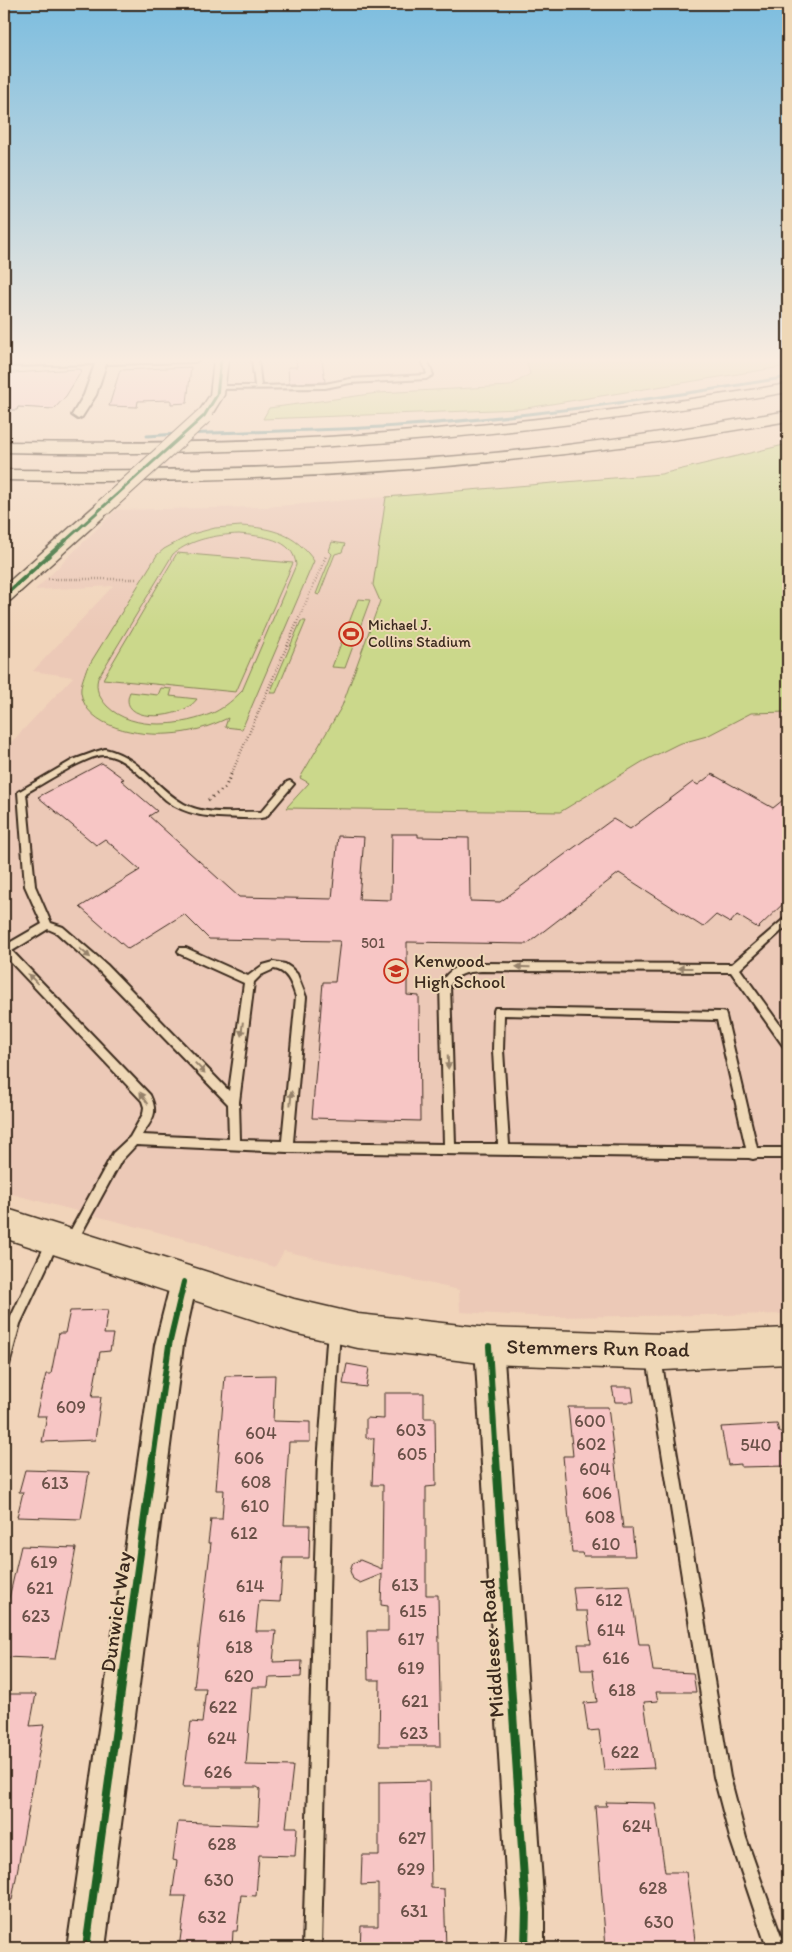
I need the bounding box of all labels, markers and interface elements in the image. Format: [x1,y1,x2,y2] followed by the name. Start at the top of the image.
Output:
[368,616,471,651] place label: Michael J. Collins Stadium
[338,621,364,647] sports icon: Michael J. Collins Stadium
[361,934,385,952] house number: 501
[79,947,91,959] one-way arrow
[414,950,505,993] place label: Kenwood High School
[383,958,409,984] school or university icon: Kenwood High School
[514,963,530,971] one-way arrow
[677,964,693,972] one-way arrow
[27,973,39,985] one-way arrow
[238,1021,246,1037] one-way arrow
[444,1054,452,1070] one-way arrow
[194,1062,206,1074] one-way arrow
[287,1090,295,1106] one-way arrow
[139,1091,149,1104] one-way arrow
[506,1333,690,1362] street label: Stemmers Run Road
[56,1396,86,1418] house number: 609
[574,1410,606,1432] house number: 600
[396,1419,426,1441] house number: 603
[245,1422,277,1444] house number: 604
[576,1433,607,1455] house number: 602
[740,1434,772,1456] house number: 540
[397,1443,427,1465] house number: 605
[234,1447,264,1469] house number: 606
[579,1458,611,1480] house number: 604
[241,1471,271,1493] house number: 608
[41,1472,69,1494] house number: 613
[582,1482,612,1504] house number: 606
[241,1495,269,1517] house number: 610
[585,1506,615,1528] house number: 608
[230,1522,258,1544] house number: 612
[592,1533,620,1555] house number: 610
[95,1550,136,1674] street label: Dunwich Way
[30,1551,58,1573] house number: 619
[391,1574,419,1596] house number: 613
[236,1575,265,1597] house number: 614
[26,1577,54,1599] house number: 621
[474,1577,509,1719] street label: Middlesex Road
[595,1589,623,1611] house number: 612
[399,1600,427,1622] house number: 615
[22,1605,51,1627] house number: 623
[218,1605,246,1627] house number: 616
[597,1619,626,1641] house number: 614
[398,1628,424,1650] house number: 617
[225,1636,253,1658] house number: 618
[602,1647,630,1669] house number: 616
[397,1657,425,1679] house number: 619
[224,1665,254,1687] house number: 620
[608,1679,636,1701] house number: 618
[401,1690,429,1712] house number: 621
[209,1696,238,1718] house number: 622
[400,1722,429,1744] house number: 623
[207,1727,237,1749] house number: 624
[611,1741,640,1763] house number: 622
[204,1761,232,1783] house number: 626
[622,1815,652,1837] house number: 624
[398,1827,426,1849] house number: 627
[208,1833,237,1855] house number: 628
[397,1858,425,1880] house number: 629
[204,1869,234,1891] house number: 630
[639,1877,668,1899] house number: 628
[400,1900,428,1922] house number: 631
[198,1906,227,1928] house number: 632
[644,1911,674,1933] house number: 630

